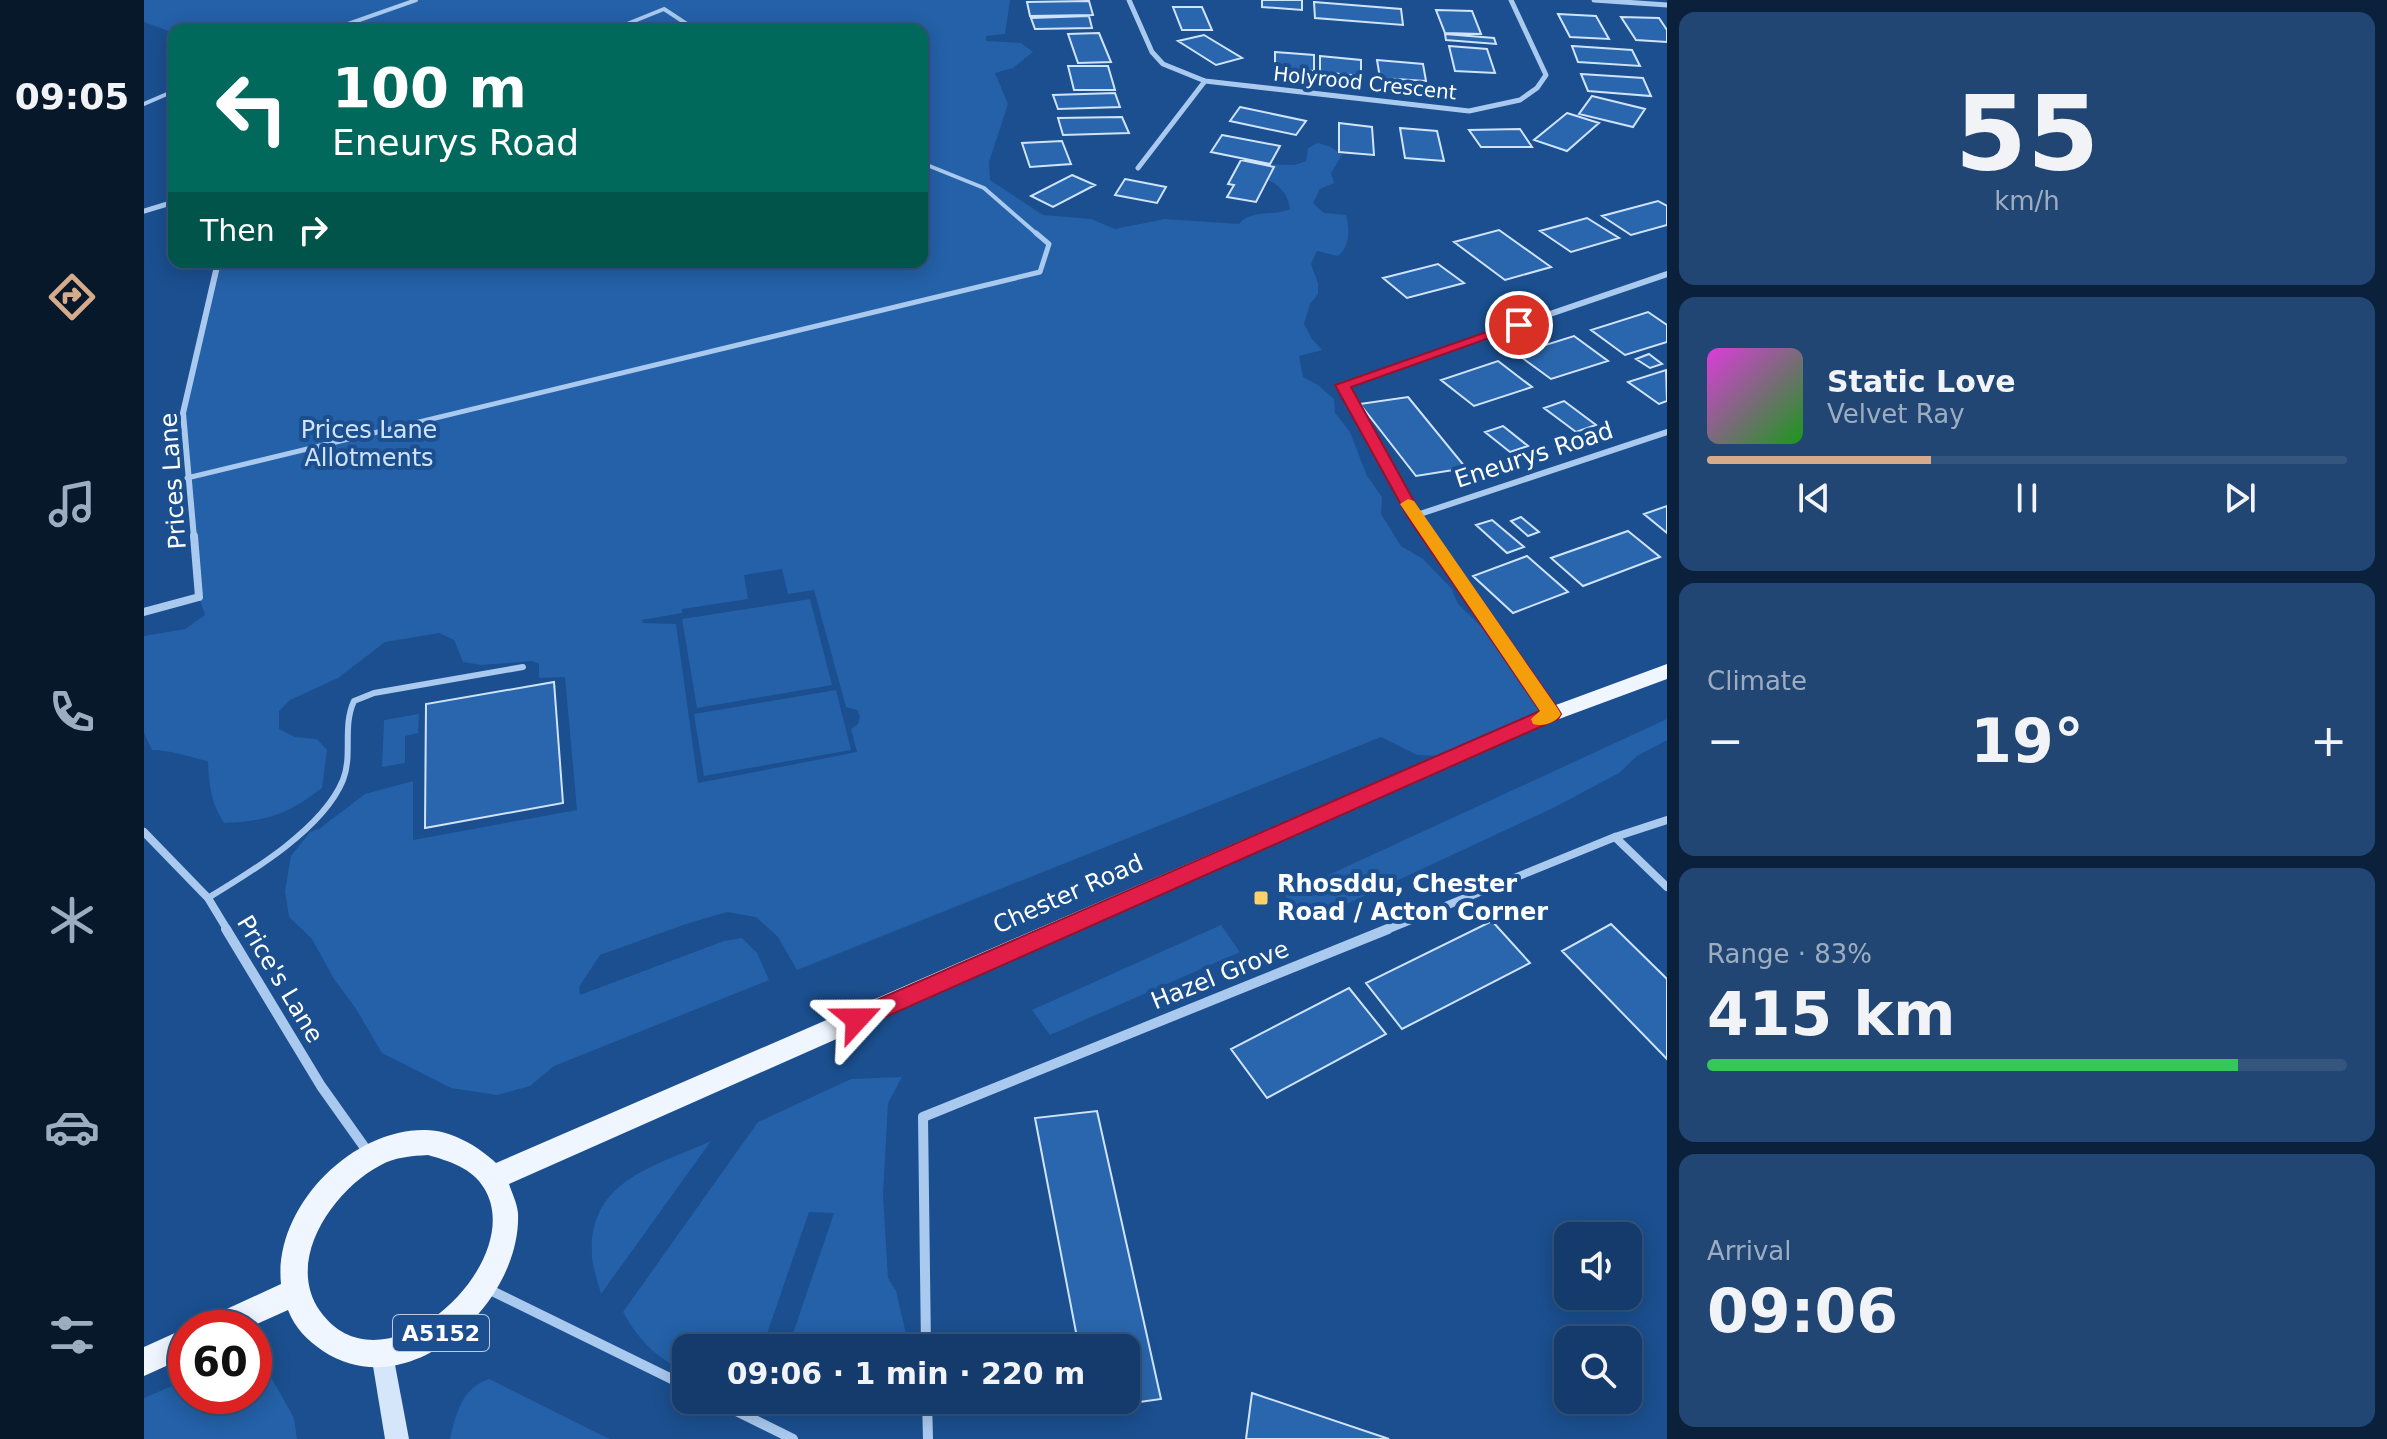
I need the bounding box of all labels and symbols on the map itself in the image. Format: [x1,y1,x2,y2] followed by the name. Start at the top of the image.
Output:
[1272,61,1458,105] street label: Holyrood Crescent
[1485,291,1553,359] pin
[154,412,192,550] street label: Prices Lane
[301,416,437,472] park label: Prices Lane Allotments
[1451,416,1617,494] street label: Eneurys Road
[989,848,1147,940] street label: Chester Road
[1277,870,1548,926] place label: Rhosddu, Chester Road / Acton Corner
[1252,889,1270,907] marker: Rhosddu, Chester Road / Acton Corner
[231,910,329,1048] street label: Price's Lane
[1147,935,1293,1015] street label: Hazel Grove
[815,977,899,1061] position arrow
[168,1310,272,1414] speed limit sign: 60
[393,1315,489,1351] road number: A5152

